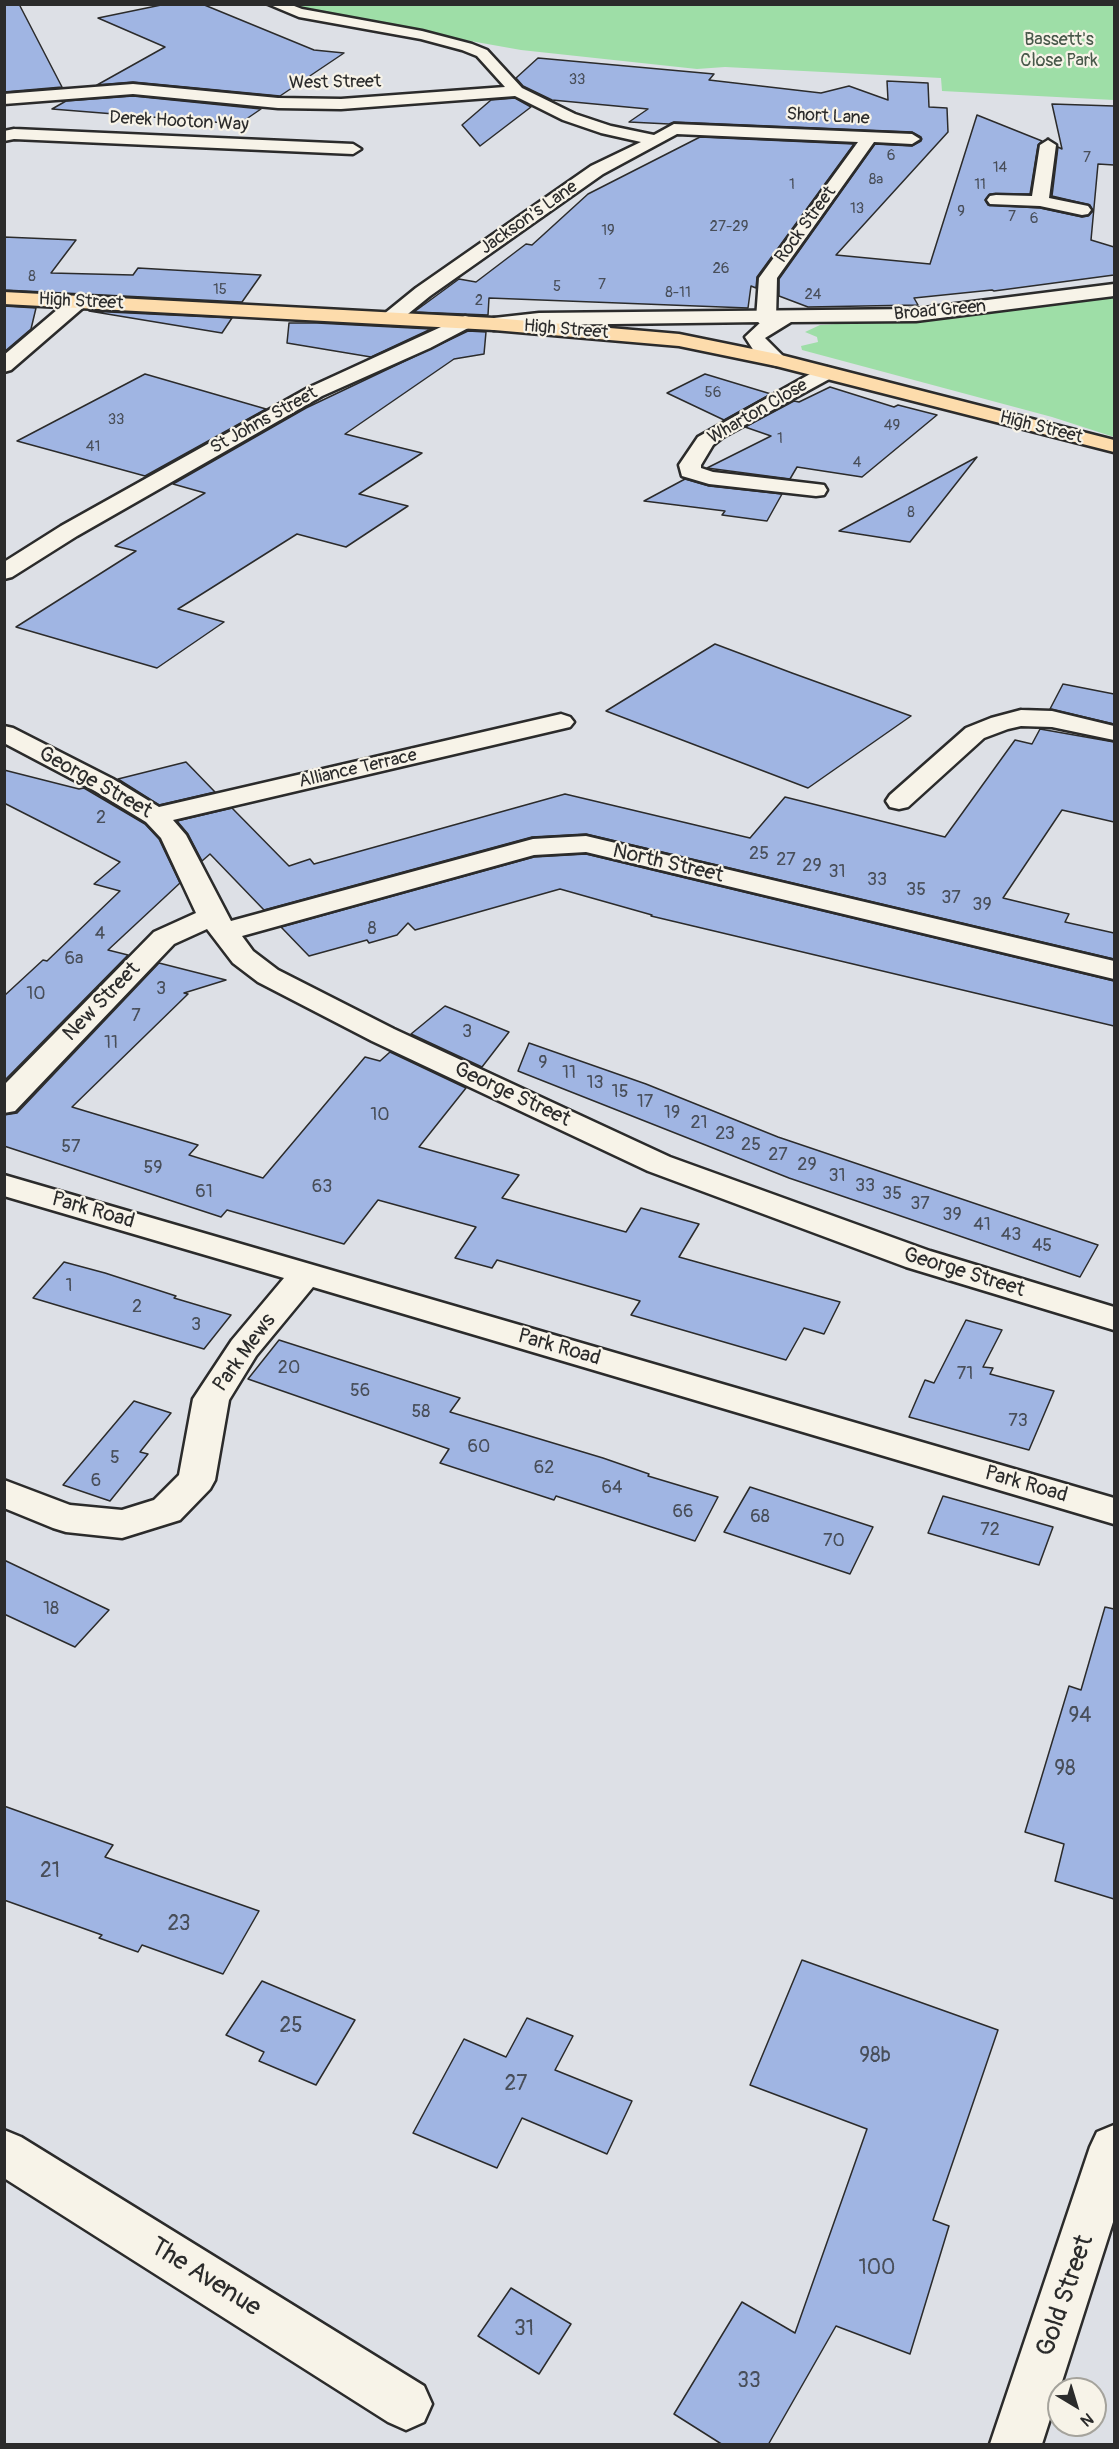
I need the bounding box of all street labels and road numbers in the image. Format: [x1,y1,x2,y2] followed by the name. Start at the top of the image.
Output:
[289,71,381,95] street label: West Street
[786,104,870,130] street label: Short Lane
[109,108,249,136] street label: Derek Hooton Way
[476,176,582,260] street label: Jackson's Lane
[771,182,841,268] street label: Rock Street
[38,289,124,315] street label: High Street
[893,296,987,326] street label: Broad Green
[523,316,609,344] street label: High Street
[704,375,812,449] street label: Wharton Close
[207,383,321,459] street label: St Johns Street
[997,407,1085,449] street label: High Street
[34,742,156,824] street label: George Street
[297,745,419,793] street label: Alliance Terrace
[610,839,726,889] street label: North Street
[58,957,146,1047] street label: New Street
[450,1057,574,1133] street label: George Street
[49,1187,137,1235] street label: Park Road
[900,1243,1028,1303] street label: George Street
[208,1309,282,1397] street label: Park Mews
[515,1324,603,1372] street label: Park Road
[982,1461,1070,1509] street label: Park Road
[1031,2231,1101,2361] street label: Gold Street
[144,2232,266,2324] street label: The Avenue

